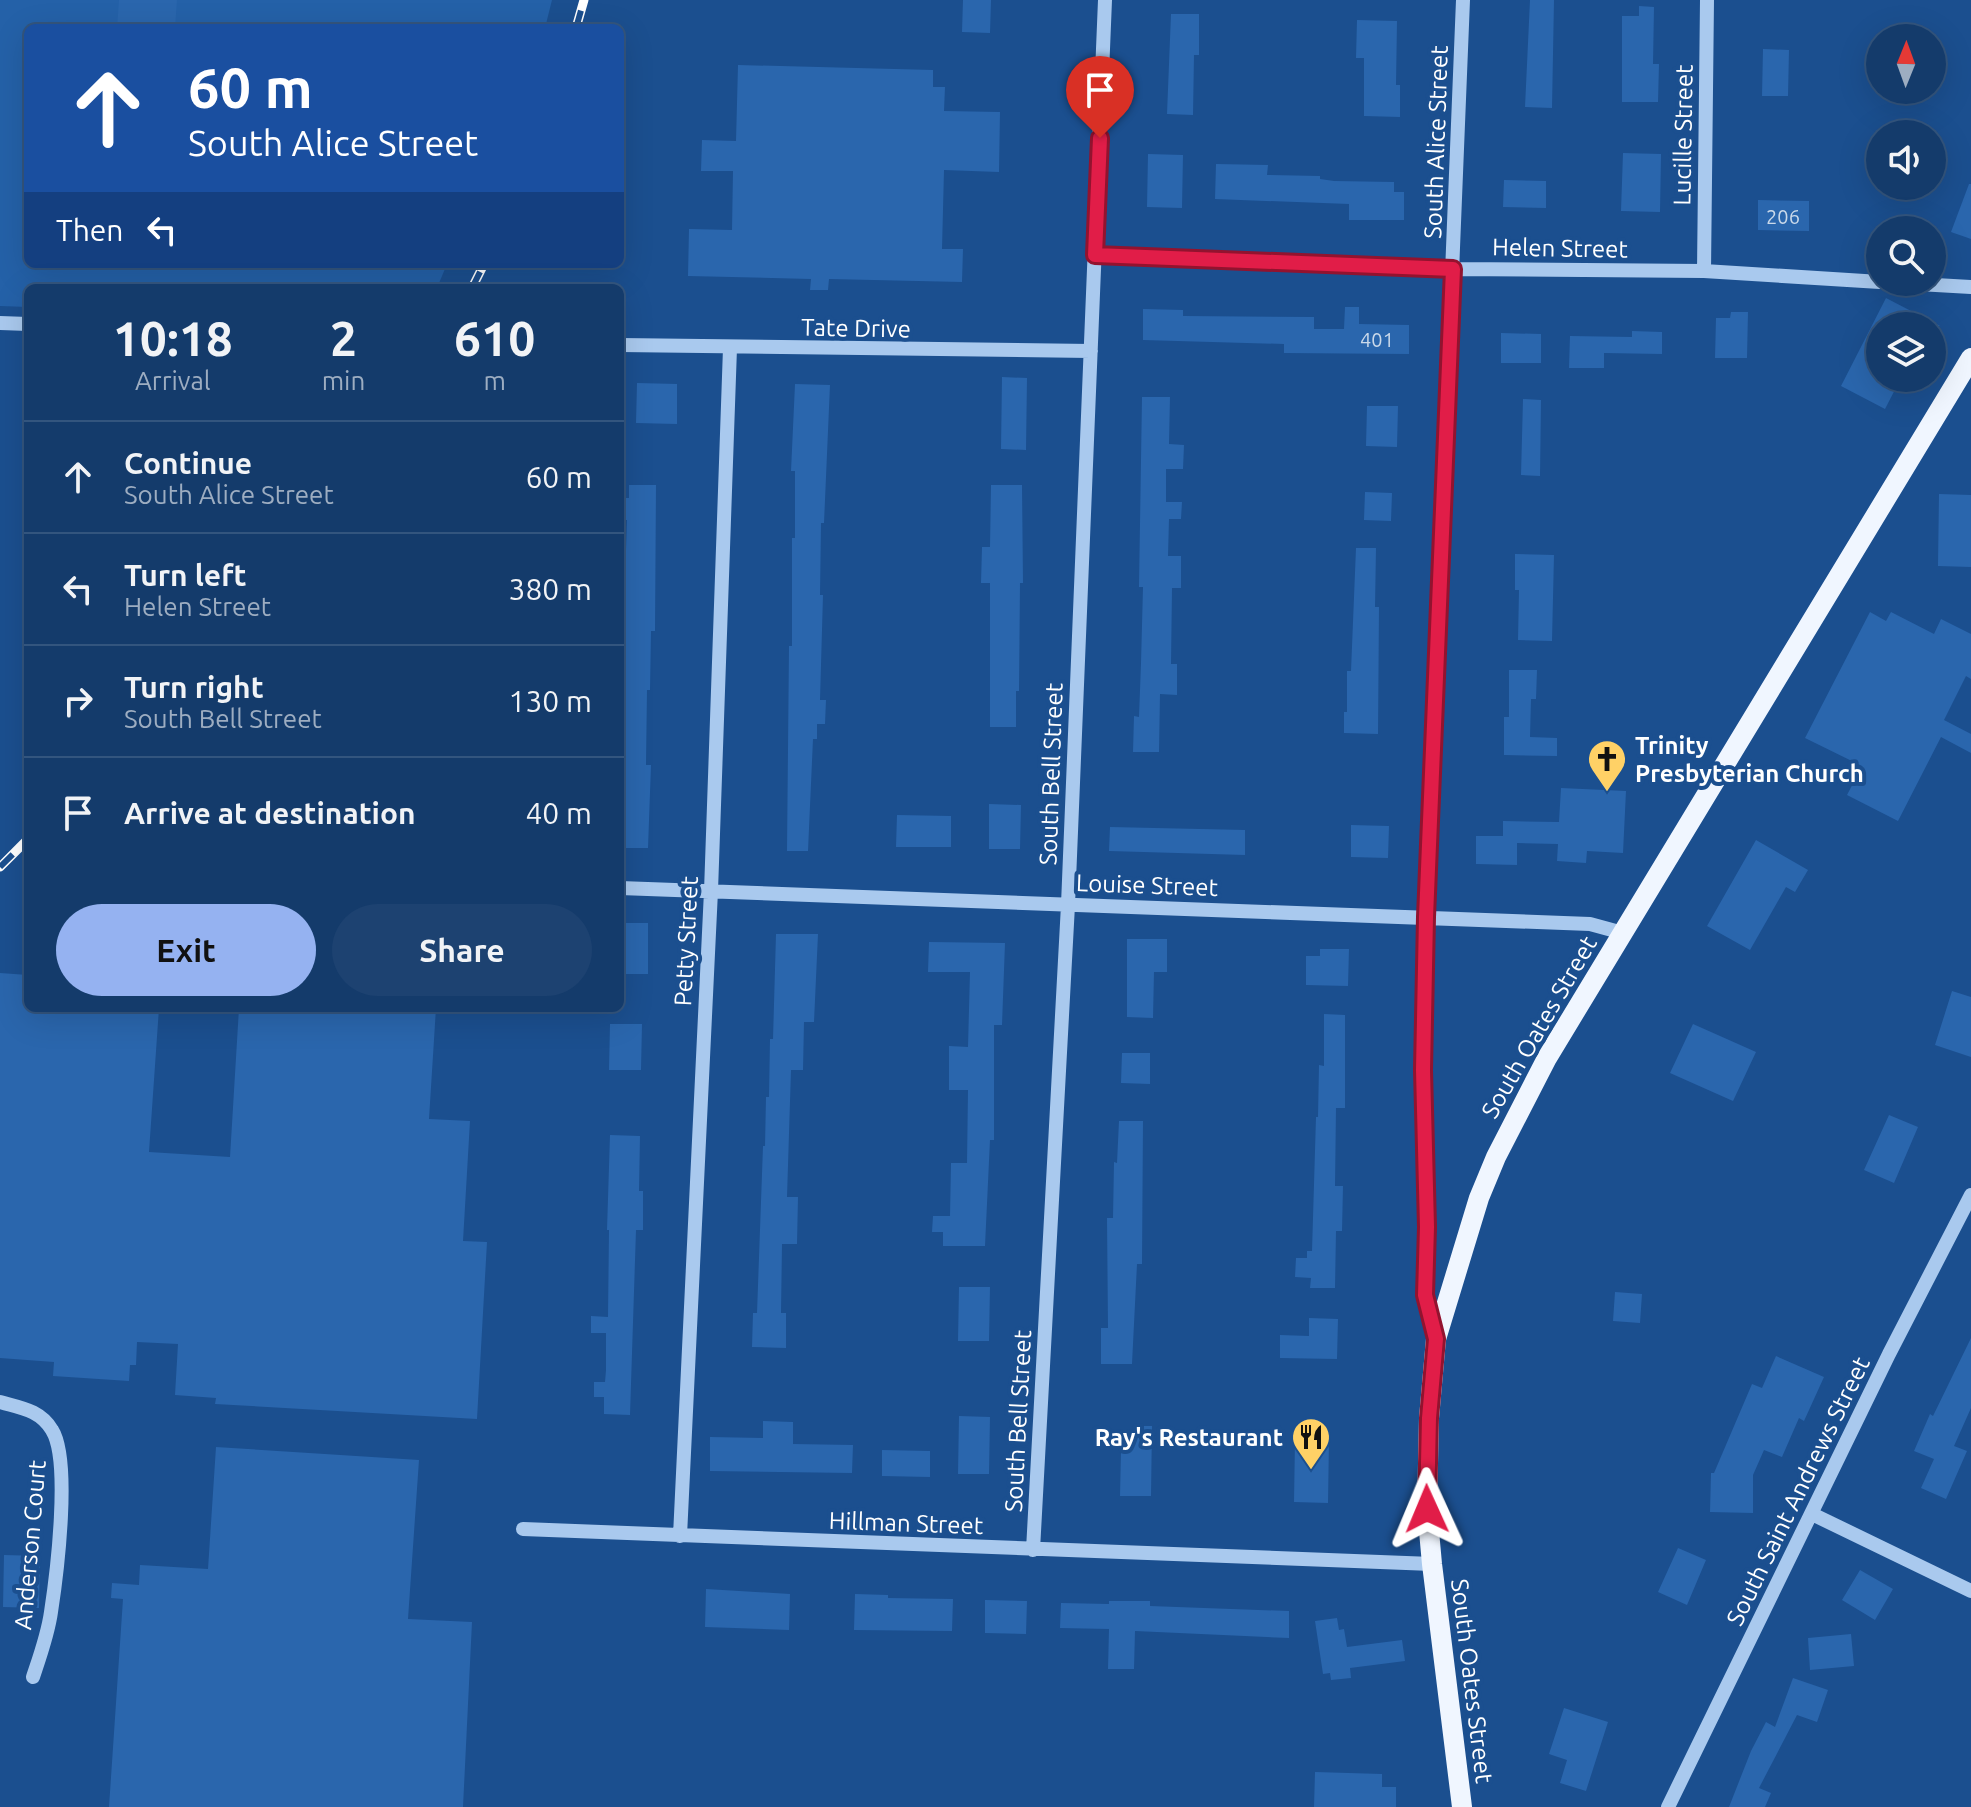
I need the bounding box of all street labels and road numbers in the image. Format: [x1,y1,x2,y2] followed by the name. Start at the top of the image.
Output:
[1419,44,1453,239] street label: South Alice Street
[1668,64,1698,206] street label: Lucille Street
[1492,233,1629,263] street label: Helen Street
[801,314,911,342] street label: Tate Drive
[1034,682,1068,866] street label: South Bell Street
[1076,869,1219,901] street label: Louise Street
[669,875,703,1007] street label: Petty Street
[1476,931,1602,1123] street label: South Oates Street
[1000,1329,1036,1513] street label: South Bell Street
[1721,1352,1875,1630] street label: South Saint Andrews Street
[9,1458,51,1631] street label: Anderson Court
[828,1507,984,1539] street label: Hillman Street
[1446,1577,1498,1785] street label: South Oates Street

